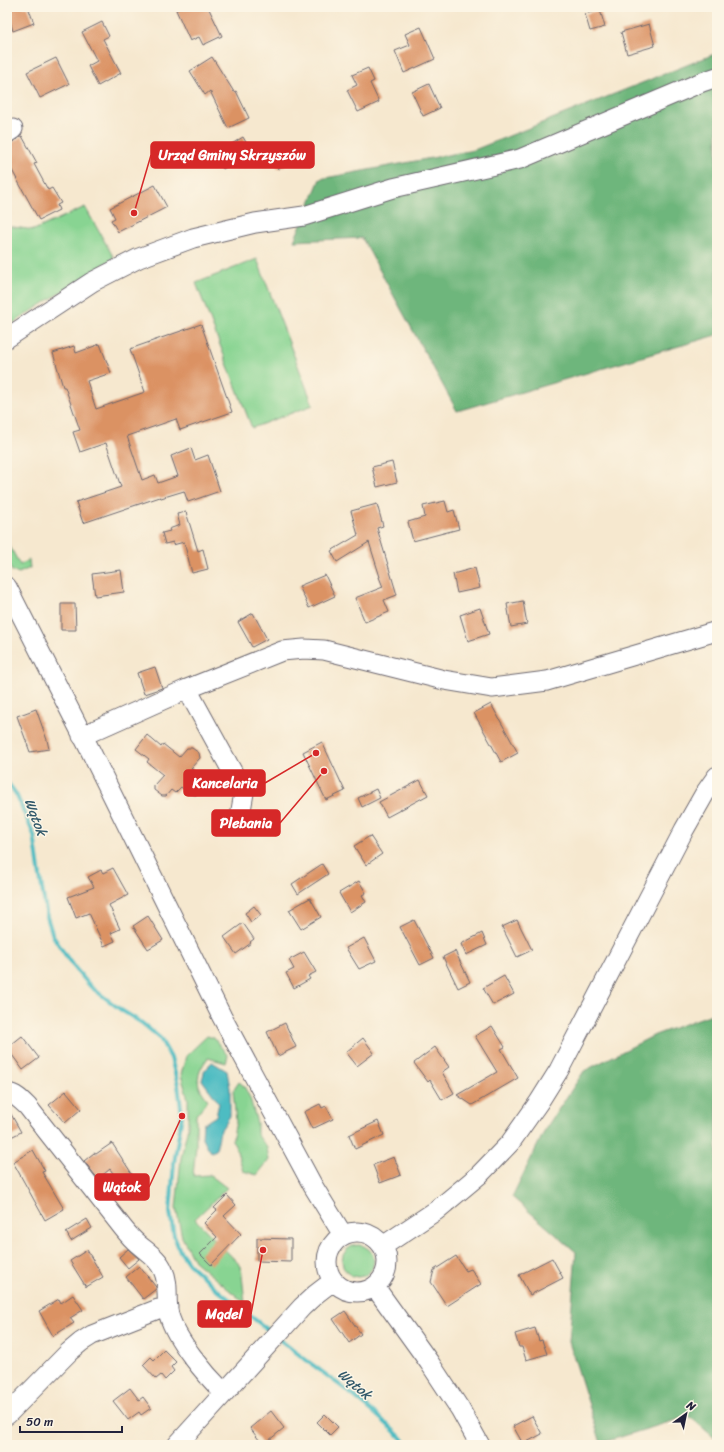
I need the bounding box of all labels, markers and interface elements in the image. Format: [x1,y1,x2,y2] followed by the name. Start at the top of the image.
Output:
[151,142,314,168] callout: Urząd Gminy Skrzyszów
[158,143,307,168] text: Urząd Gminy Skrzyszów
[184,770,265,796] callout: Kancelaria
[192,771,258,796] text: Kancelaria
[17,795,55,841] water label: Wątok
[212,810,280,836] callout: Plebania
[220,811,272,836] text: Plebania
[95,1174,149,1200] callout: Wątok
[103,1175,142,1200] text: Wątok
[198,1301,251,1327] callout: Mądel
[204,1302,244,1327] text: Mądel
[332,1362,379,1407] water label: Wątok
[666,1394,706,1434] north arrow
[682,1395,700,1416] text: N
[20,1408,122,1434] scale bar
[26,1411,53,1433] text: 50 m

